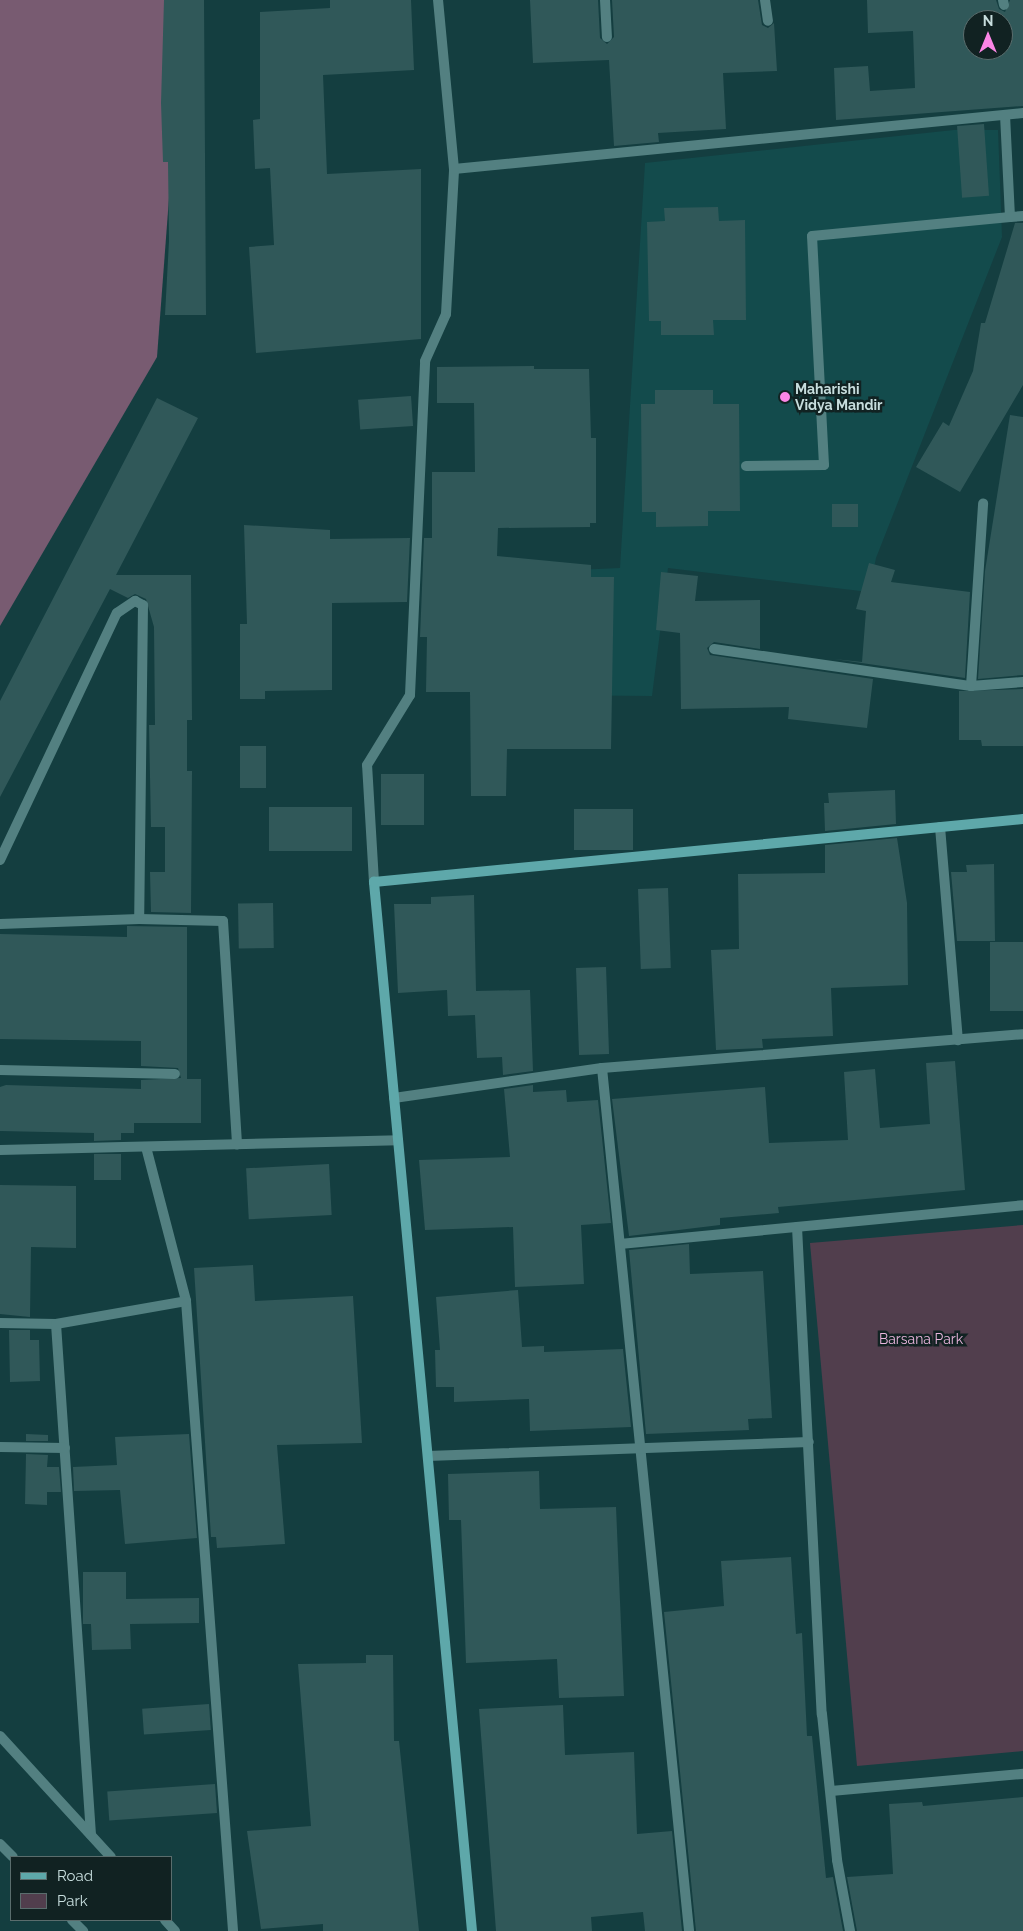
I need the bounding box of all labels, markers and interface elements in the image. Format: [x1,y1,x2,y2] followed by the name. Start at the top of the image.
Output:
[963,10,1013,60] north arrow
[983,13,993,29] text: N
[795,381,882,414] place label: Maharishi Vidya Mandir
[779,391,791,403] marker: Maharishi Vidya Mandir
[879,1331,963,1347] park label: Barsana Park
[10,1856,172,1921] legend
[57,1867,93,1885] text: Road
[57,1892,88,1910] text: Park

